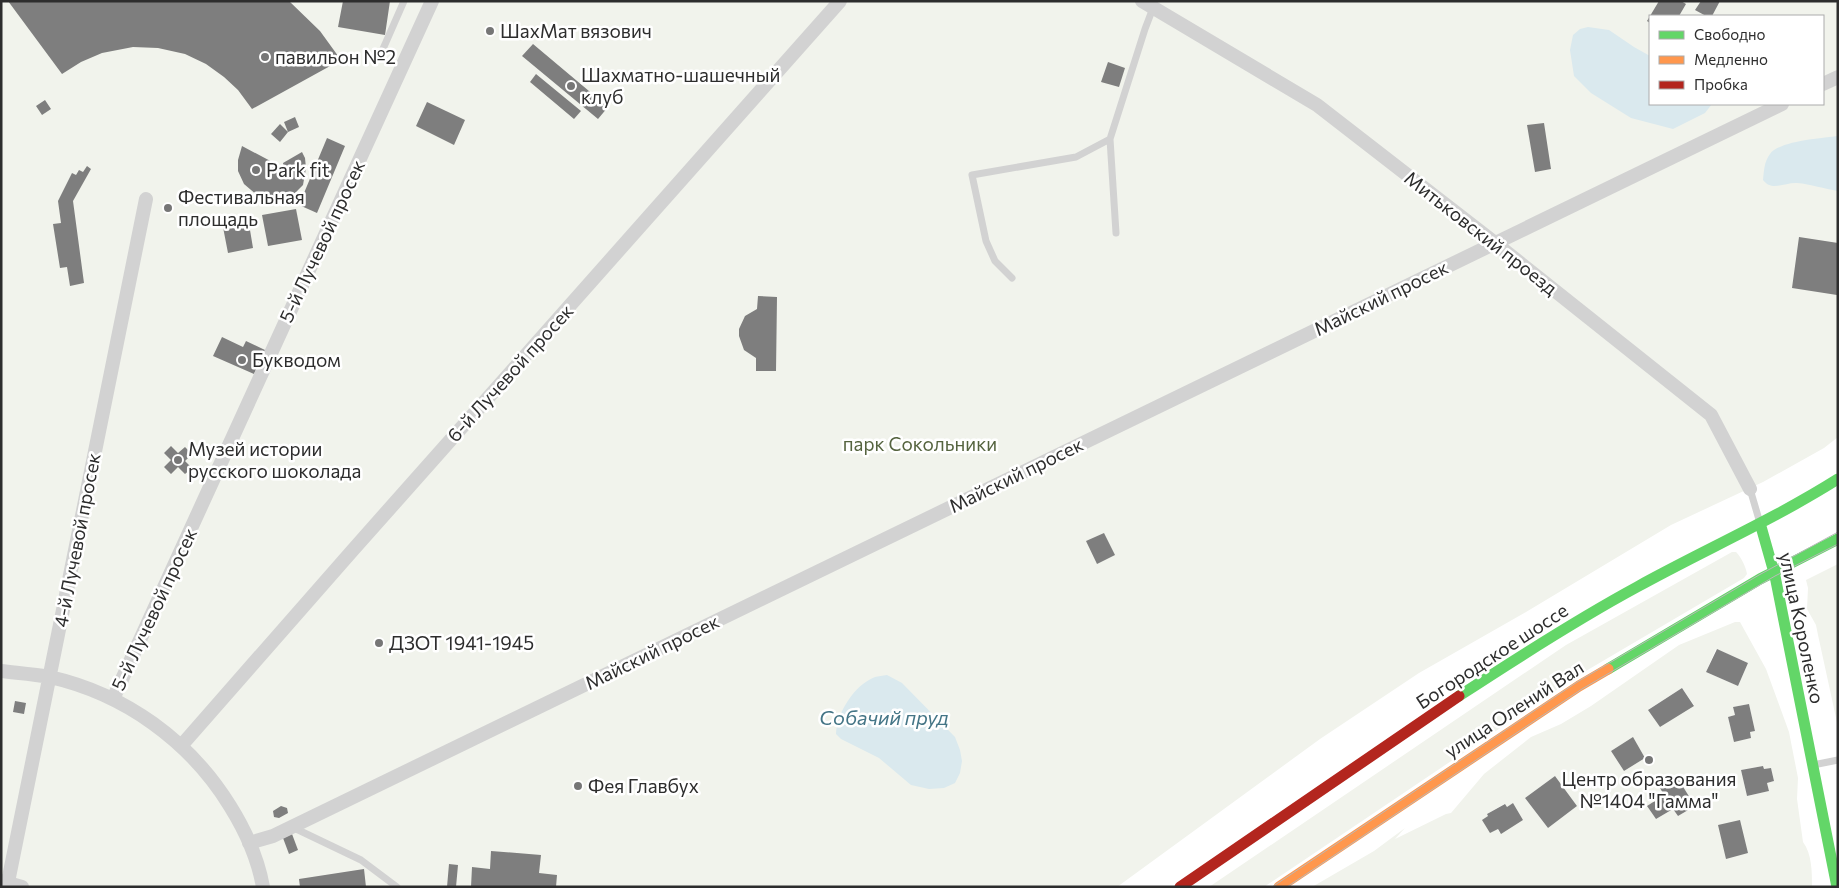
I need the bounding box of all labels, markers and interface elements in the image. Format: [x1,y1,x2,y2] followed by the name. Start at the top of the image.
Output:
[1649,15,1824,105] legend
[500,19,652,42] place label: ШахМат вязович
[484,25,496,37] marker: ШахМат вязович
[1694,25,1765,43] text: Свободно
[275,45,396,68] place label: павильон №2
[1694,50,1768,68] text: Медленно
[259,51,271,63] marker: павильон №2
[581,63,780,108] place label: Шахматно-шашечный клуб
[1694,75,1748,93] text: Пробка
[565,80,577,92] marker: Шахматно-шашечный клуб
[274,156,369,326] street label: 5-й Лучевой просек
[266,158,330,181] place label: Park fit
[250,164,262,176] marker: Park fit
[1400,166,1562,299] street label: Митьковский проезд
[178,185,305,230] place label: Фестивальная площадь
[162,202,174,214] marker: Фестивальная площадь
[1310,255,1452,340] street label: Майский просек
[442,299,577,446] street label: 6-й Лучевой просек
[252,348,341,371] place label: Букводом
[236,354,248,366] marker: Букводом
[843,432,997,455] park label: парк Сокольники
[945,432,1087,517] street label: Майский просек
[188,437,361,482] place label: Музей истории русского шоколада
[48,451,105,629] street label: 4-й Лучевой просек
[172,454,184,466] marker: Музей истории русского шоколада
[106,524,201,694] street label: 5-й Лучевой просек
[1775,550,1830,706] street label: улица Короленко
[1412,598,1572,713] street label: Богородское шоссе
[581,609,723,694] street label: Майский просек
[389,631,534,654] place label: ДЗОТ 1941-1945
[373,637,385,649] marker: ДЗОТ 1941-1945
[1440,655,1588,762] street label: улица Олений Вал
[819,705,949,729] water label: Собачий пруд
[1643,754,1655,766] marker: Центр образования №1404 "Гамма"
[1561,767,1737,812] place label: Центр образования №1404 "Гамма"
[588,774,699,797] place label: Фея Главбух
[572,780,584,792] marker: Фея Главбух

